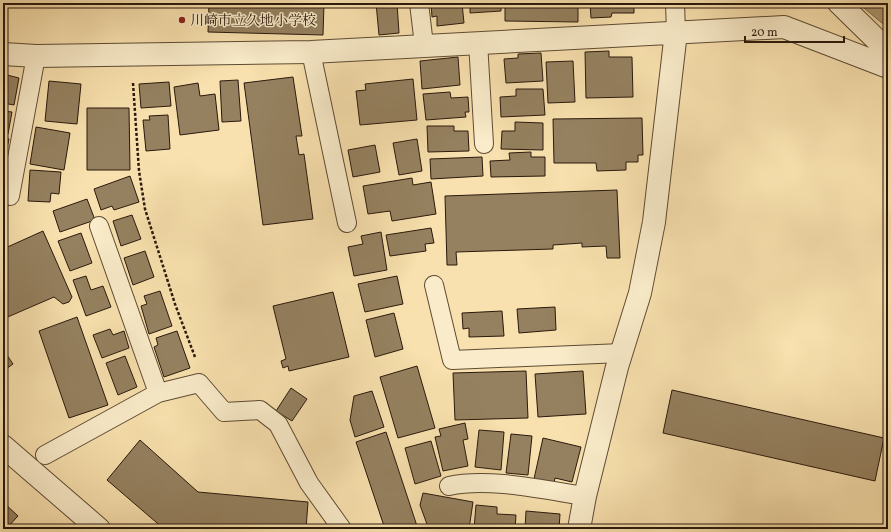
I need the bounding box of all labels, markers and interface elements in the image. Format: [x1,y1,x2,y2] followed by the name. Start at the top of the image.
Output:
[190,12,316,31] place label: 川崎市立久地小学校
[177,15,187,25] marker: 川崎市立久地小学校
[745,18,844,44] scale bar
[751,25,778,41] text: 20 m

